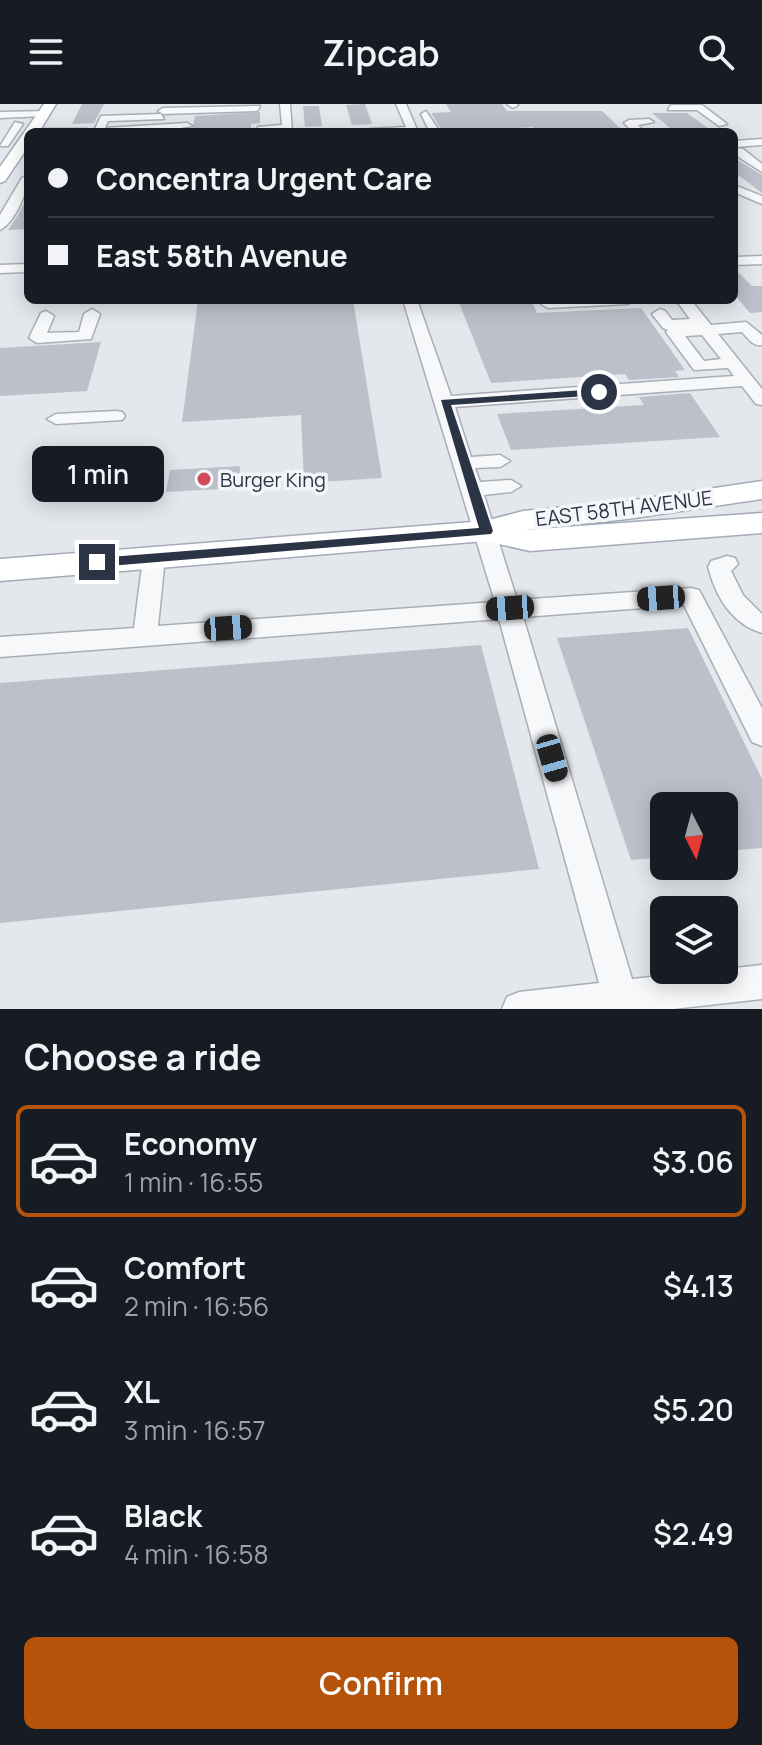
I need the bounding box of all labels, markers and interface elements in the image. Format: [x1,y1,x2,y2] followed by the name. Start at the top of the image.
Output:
[322,28,440,77] text: Zipcab
[24,30,68,74] icon: menu
[694,30,738,74] icon: search
[96,158,432,199] text: Concentra Urgent Care
[96,235,348,276] text: East 58th Avenue
[581,374,617,410] route start
[31,446,163,502] callout: 1 min
[67,456,129,492] text: 1 min
[220,466,326,493] place label: Burger King
[195,470,213,488] marker: Burger King
[534,484,714,532] street label: EAST 58TH AVENUE
[79,544,115,580] route end
[636,584,686,612] car
[485,594,535,622] car
[203,614,253,642] car
[534,732,570,784] car
[650,792,738,880] north arrow
[650,792,738,984] map controls
[650,896,738,984] button: layers
[24,1032,262,1081] text: Choose a ride
[124,1123,257,1164] text: Economy
[28,1125,100,1197] icon: car
[652,1141,734,1182] text: $3.06
[124,1164,263,1200] text: 1 min · 16:55
[124,1247,246,1288] text: Comfort
[28,1249,100,1321] icon: car
[663,1265,734,1306] text: $4.13
[124,1288,269,1324] text: 2 min · 16:56
[124,1371,160,1412] text: XL
[28,1373,100,1445] icon: car
[653,1389,734,1430] text: $5.20
[124,1412,266,1448] text: 3 min · 16:57
[124,1495,202,1536] text: Black
[28,1497,100,1569] icon: car
[653,1513,734,1554] text: $2.49
[124,1536,269,1572] text: 4 min · 16:58
[24,1637,738,1729] button: Confirm

